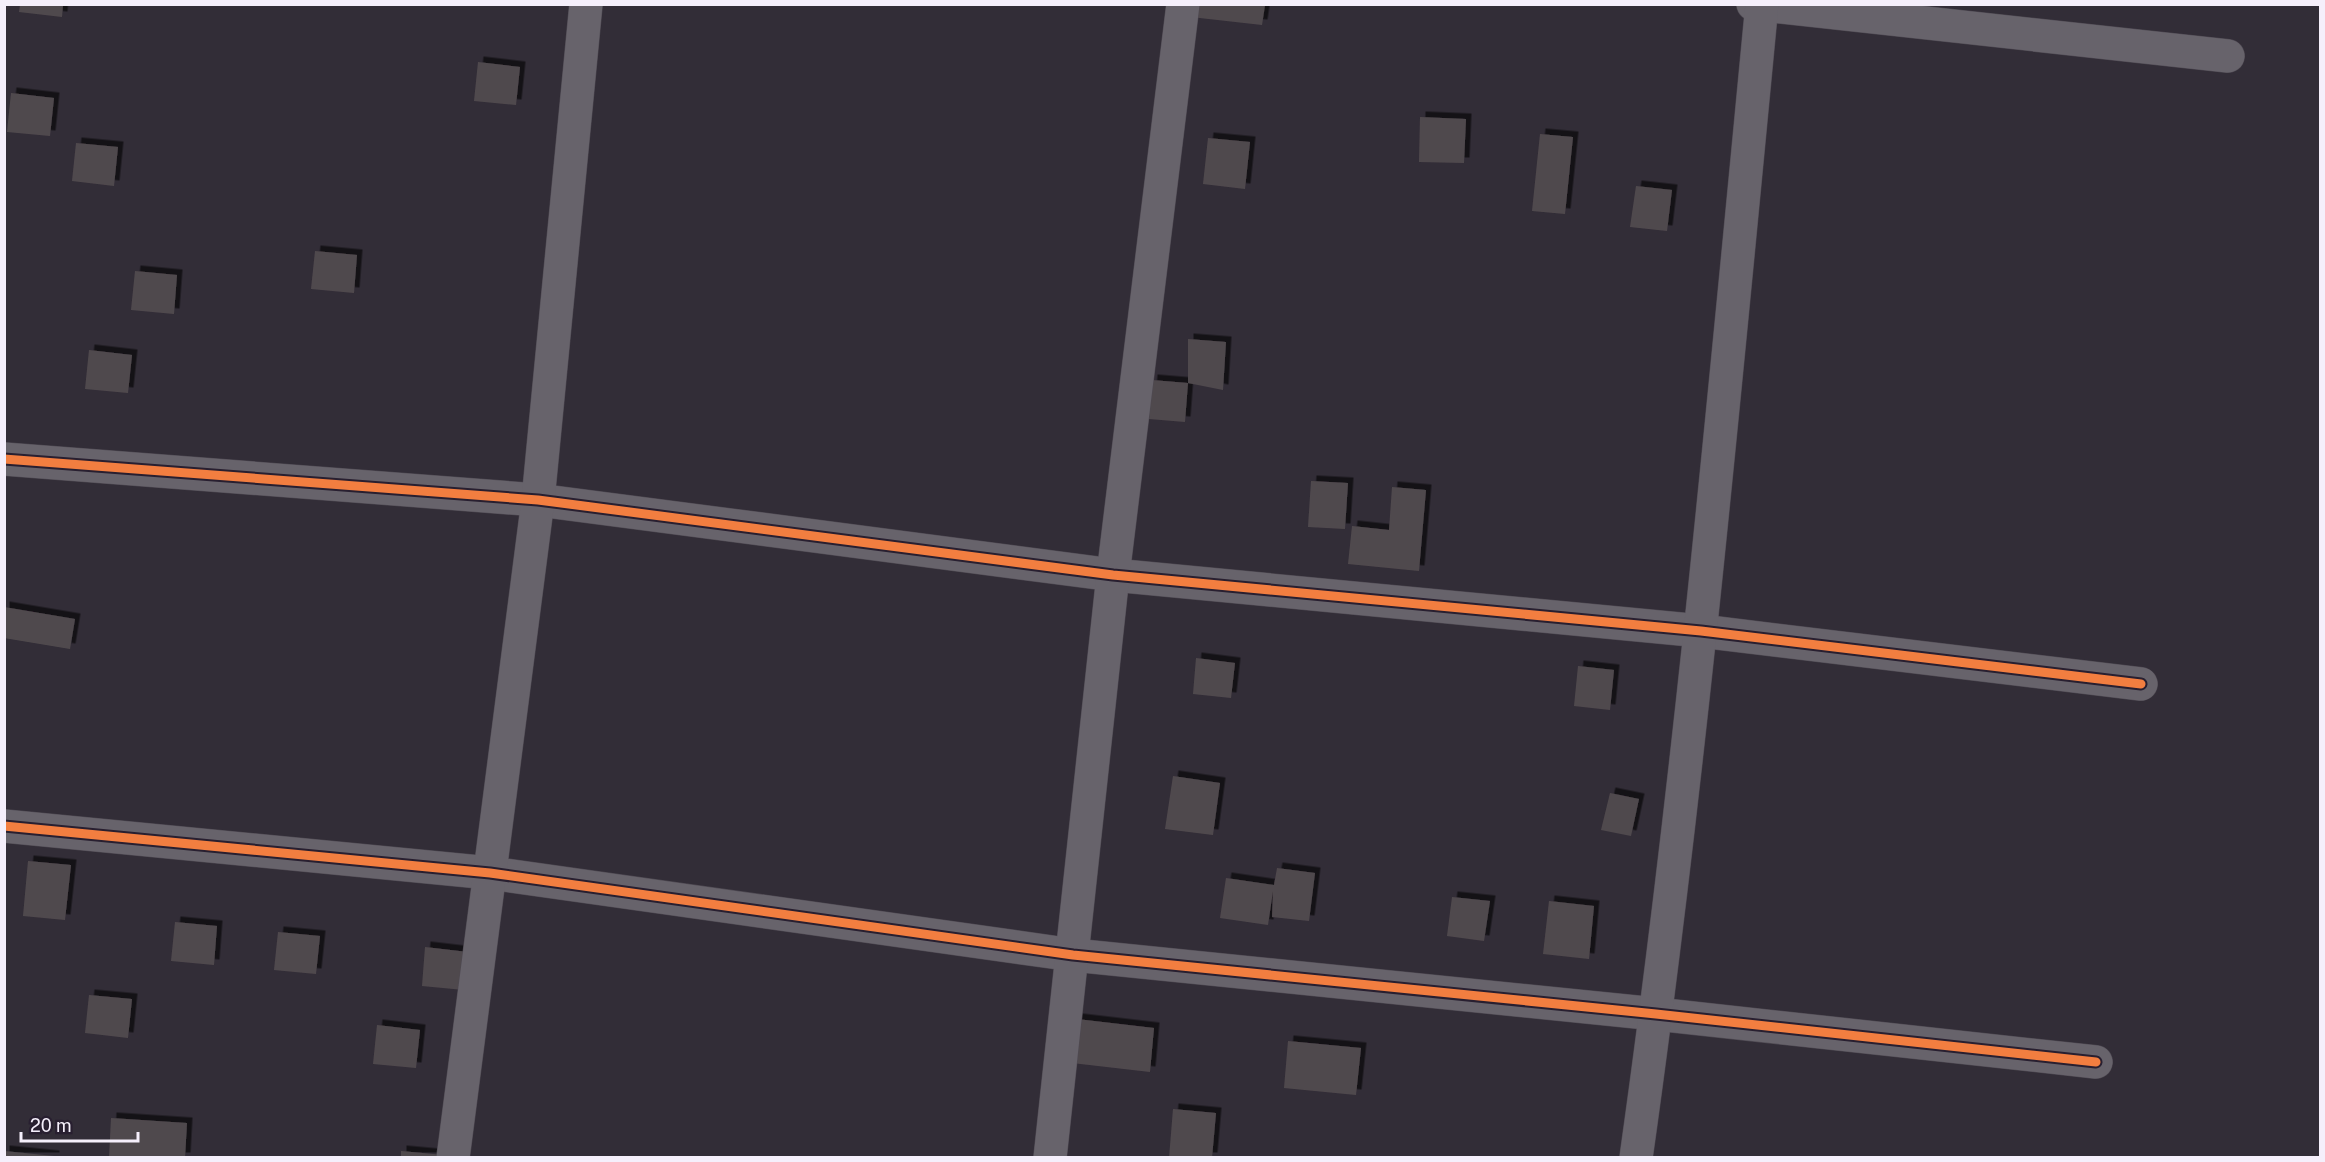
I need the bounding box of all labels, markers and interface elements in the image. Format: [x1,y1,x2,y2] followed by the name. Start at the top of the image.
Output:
[21,1105,138,1143] scale bar
[30,1115,72,1136] text: 20 m

